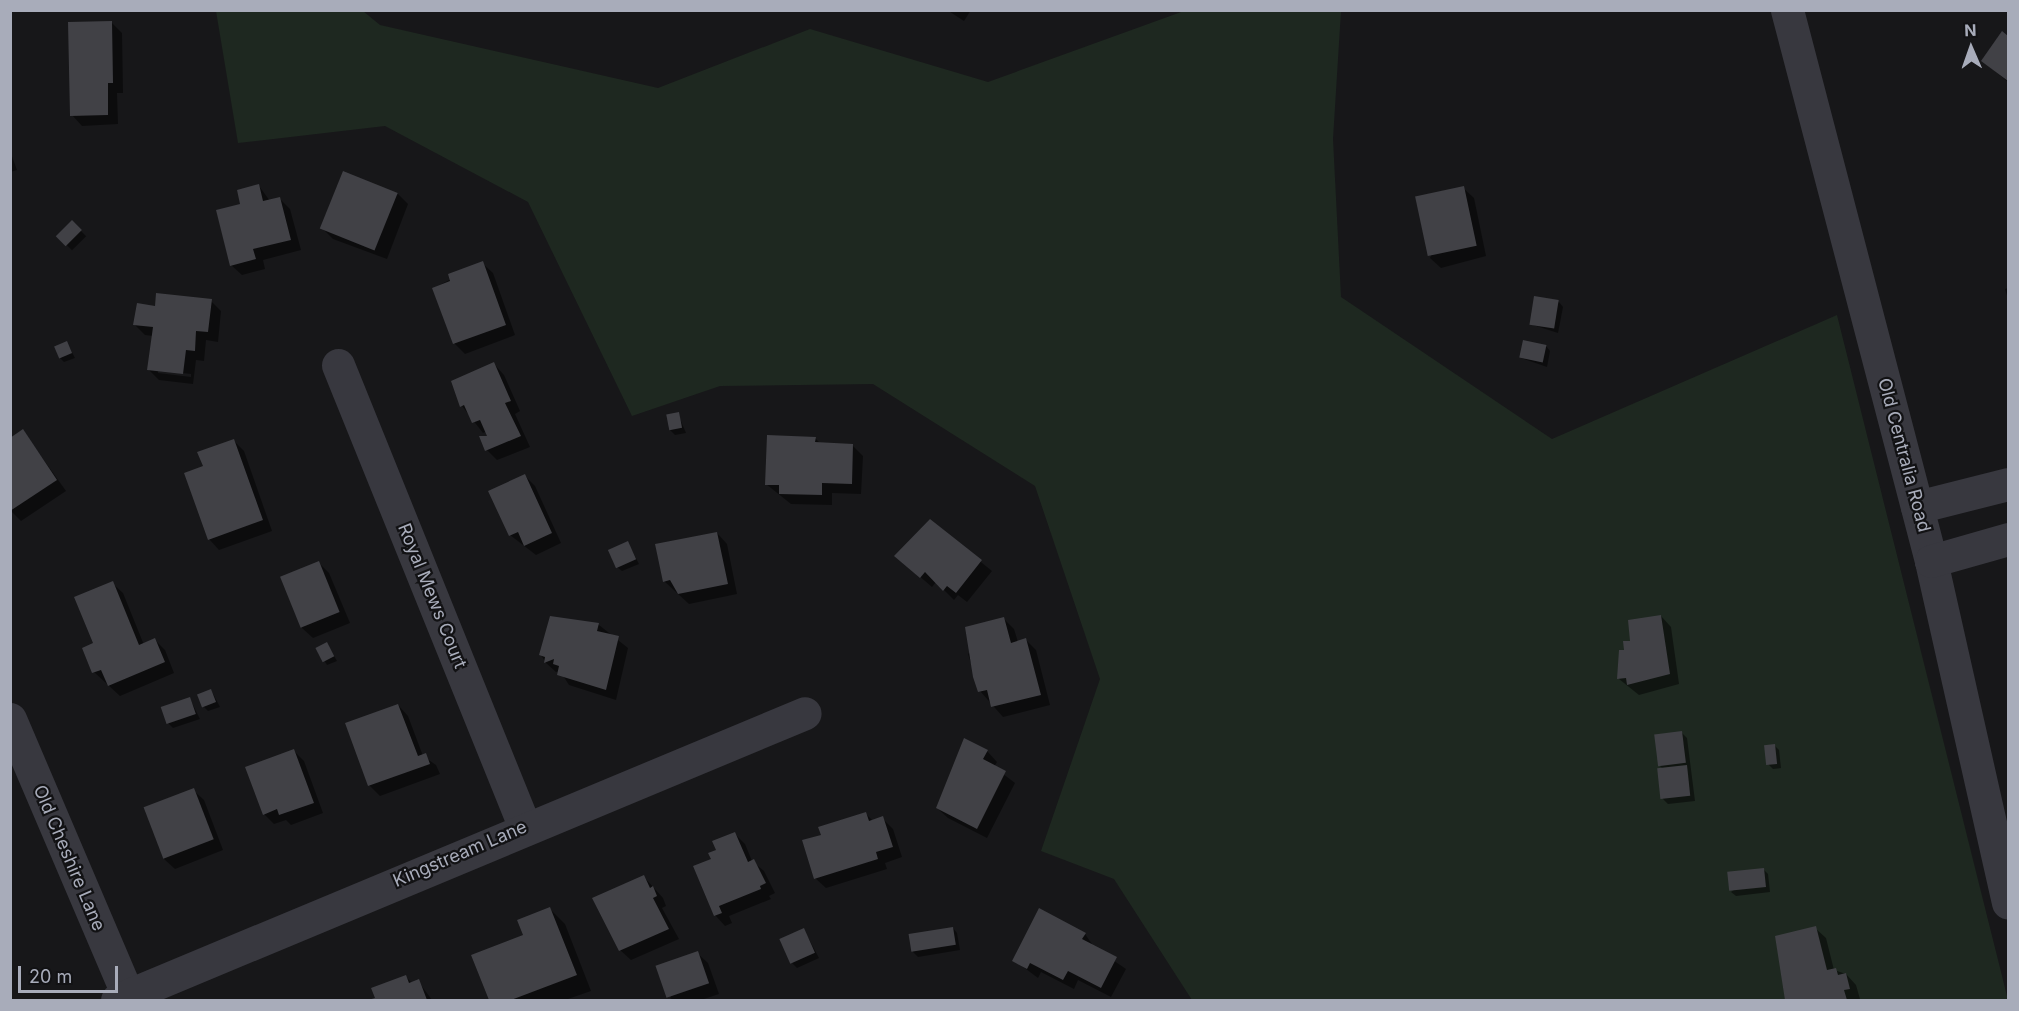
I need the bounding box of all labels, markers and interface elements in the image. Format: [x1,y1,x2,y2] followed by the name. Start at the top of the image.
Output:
[1941,18,2001,78] north arrow
[1964,20,1977,40] text: N
[1873,376,1935,534] street label: Old Centralia Road
[393,520,471,672] street label: Royal Mews Court
[28,782,110,934] street label: Old Cheshire Lane
[390,816,530,892] street label: Kingstream Lane
[21,954,122,992] scale bar
[29,966,72,987] text: 20 m

